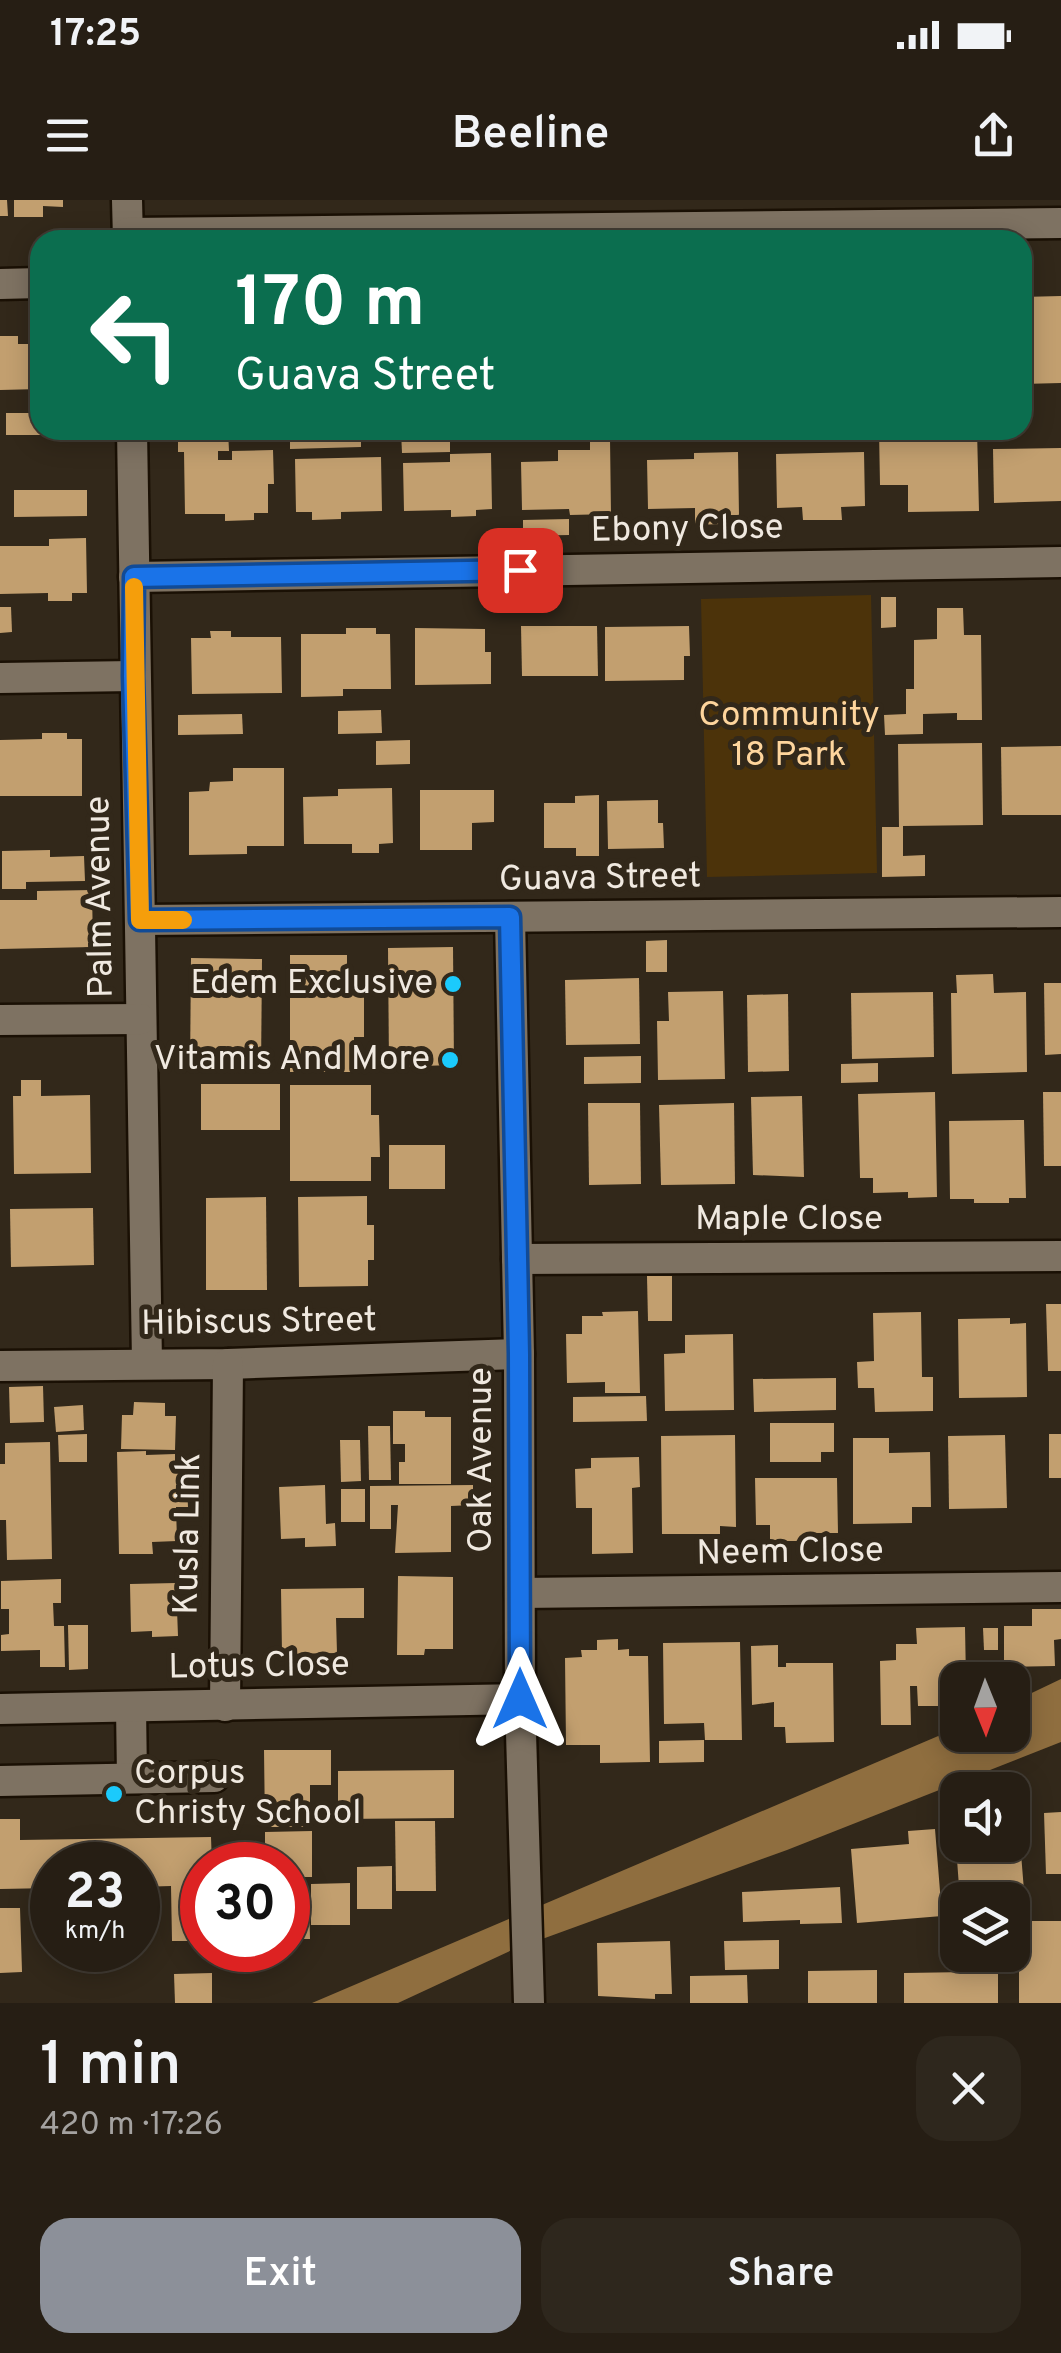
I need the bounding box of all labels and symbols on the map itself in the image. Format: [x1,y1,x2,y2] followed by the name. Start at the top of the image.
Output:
[590,506,784,554] street label: Ebony Close
[478,528,563,613] pin
[698,694,880,778] park label: Community 18 Park
[77,795,125,999] street label: Palm Avenue
[498,855,702,903] street label: Guava Street
[190,962,433,1006] place label: Edem Exclusive
[442,973,464,995] marker: Edem Exclusive
[154,1038,430,1082] place label: Vitamis And More
[439,1049,461,1071] marker: Vitamis And More
[695,1198,883,1242] street label: Maple Close
[141,1299,377,1347] street label: Hibiscus Street
[460,1367,504,1553] street label: Oak Avenue
[166,1453,212,1615] street label: Kusla Link
[696,1529,884,1577] street label: Neem Close
[168,1643,350,1691] street label: Lotus Close
[468,1647,572,1751] position arrow
[940,1662,1030,1752] north arrow
[134,1752,361,1836] place label: Corpus Christy School
[103,1783,125,1805] marker: Corpus Christy School
[180,1842,310,1972] speed limit sign: 30

